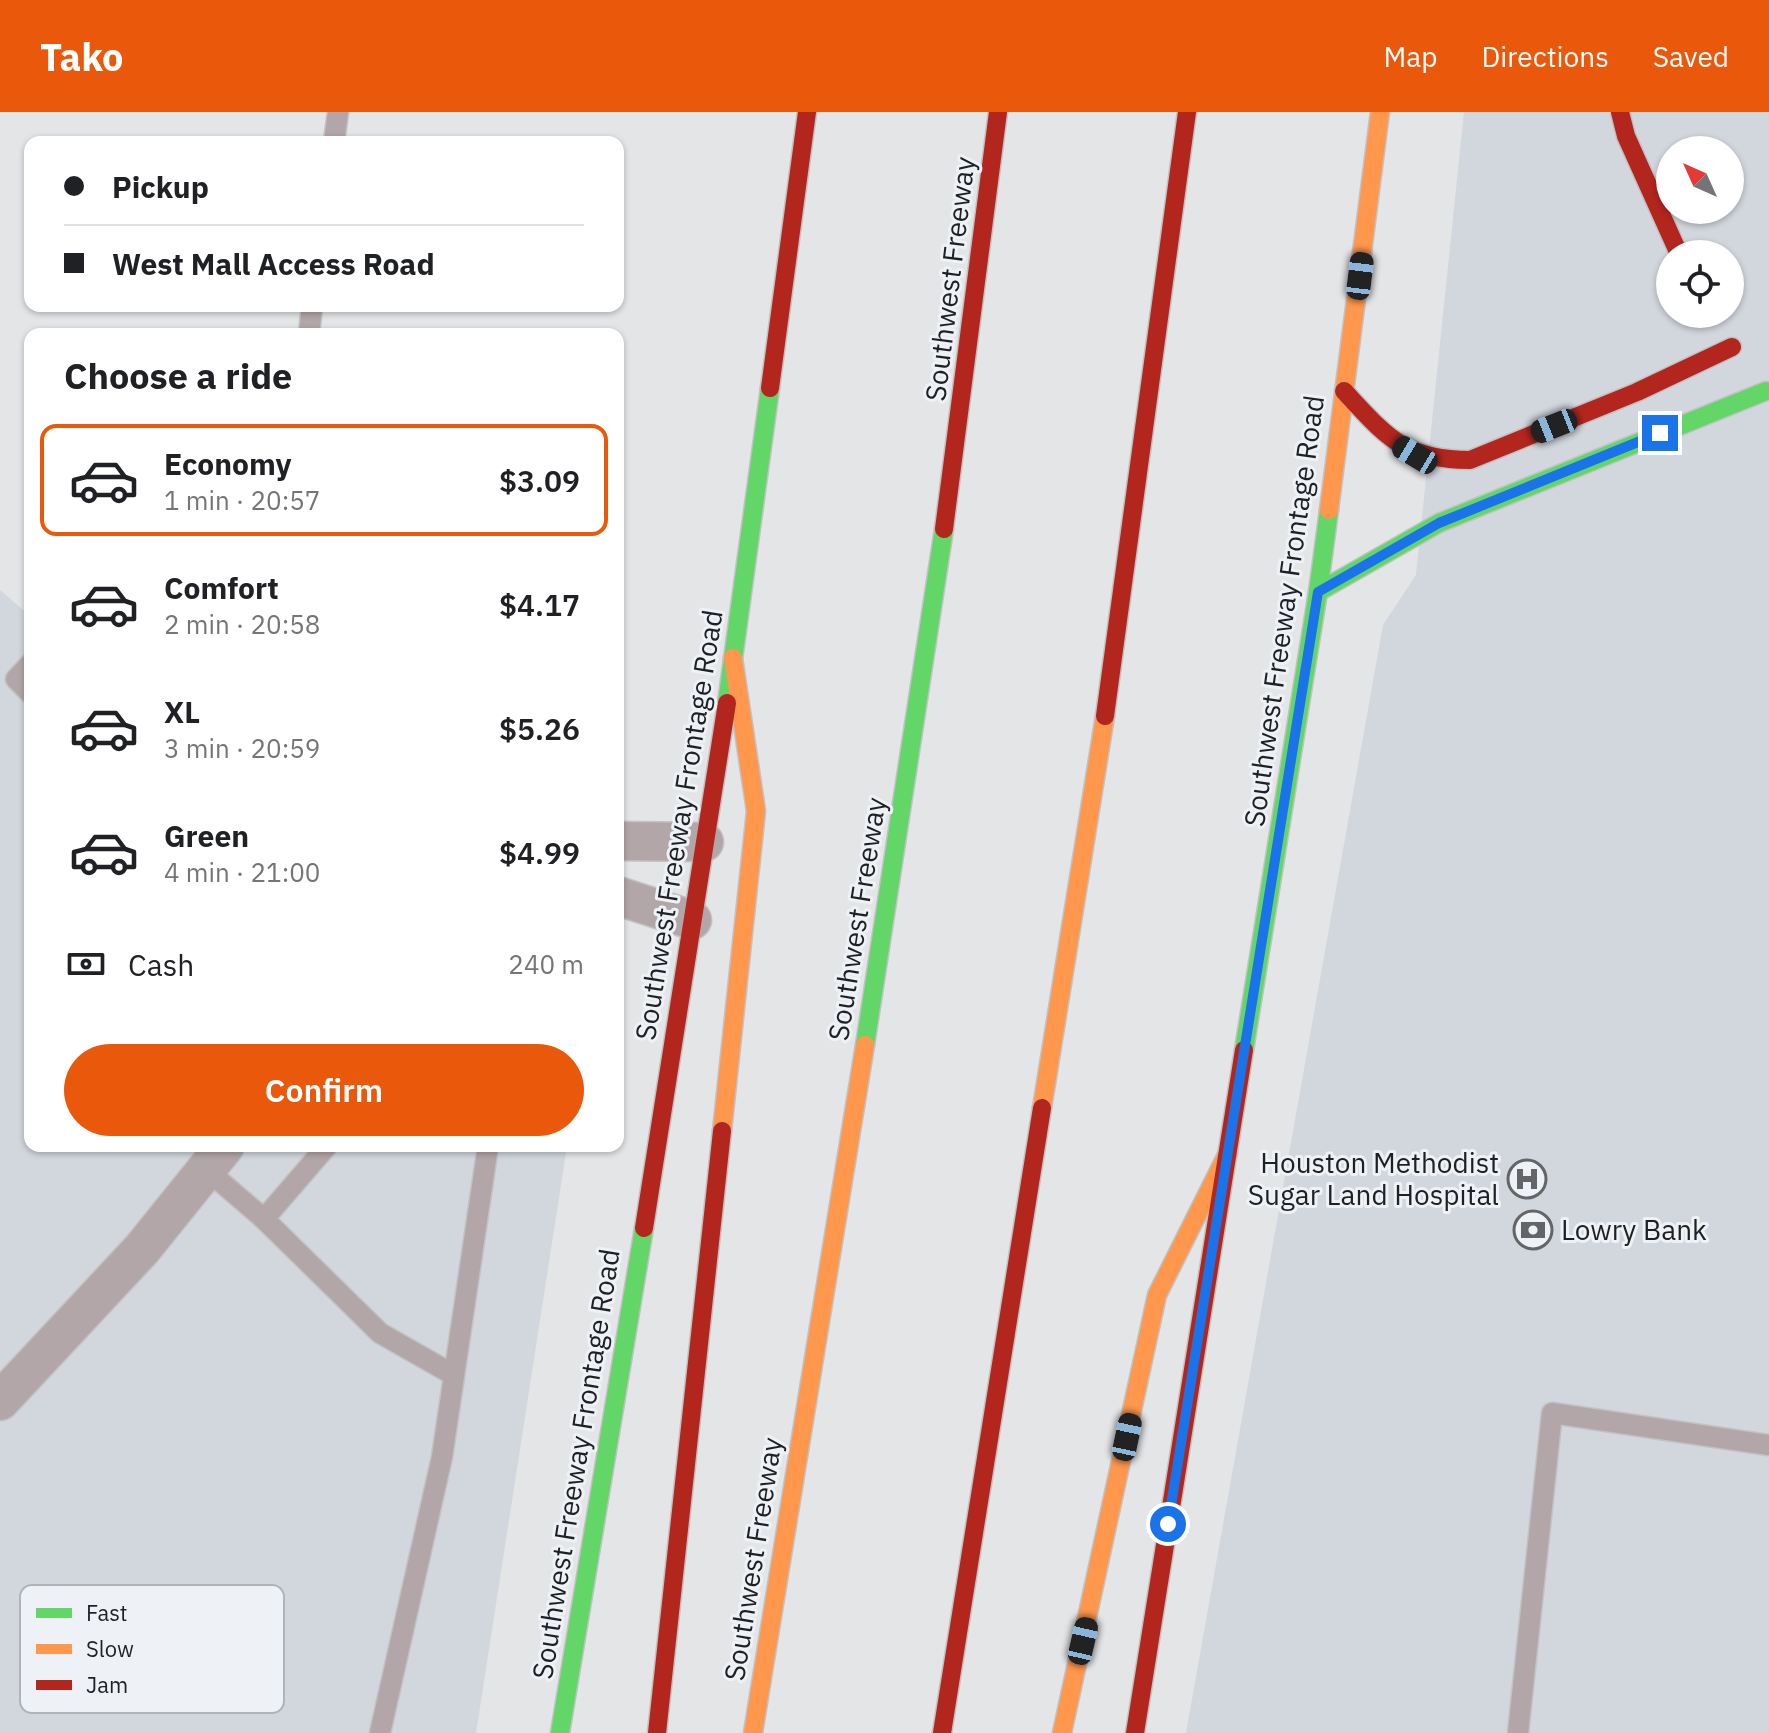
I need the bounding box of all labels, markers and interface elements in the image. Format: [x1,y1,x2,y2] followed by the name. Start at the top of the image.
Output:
[40,32,124,81] text: Tako
[1383,38,1437,75] text: Map
[1481,38,1609,75] text: Directions
[1653,38,1729,75] text: Saved
[1656,136,1744,224] north arrow
[1656,136,1744,328] map controls
[916,155,983,403] street label: Southwest Freeway
[112,167,209,206] text: Pickup
[1656,240,1744,328] button: locate
[112,244,435,283] text: West Mall Access Road
[1345,251,1375,301] car
[64,352,292,399] text: Choose a ride
[1235,393,1332,829] street label: Southwest Freeway Frontage Road
[1527,406,1581,446] car
[1642,415,1678,451] route end
[1388,432,1442,478] car
[68,444,140,516] icon: car
[164,444,292,483] text: Economy
[499,461,580,500] text: $3.09
[164,483,320,517] text: 1 min · 20:57
[68,568,140,640] icon: car
[164,568,279,607] text: Comfort
[499,585,580,624] text: $4.17
[164,607,320,641] text: 2 min · 20:58
[626,607,731,1043] street label: Southwest Freeway Frontage Road
[68,692,140,764] icon: car
[164,692,200,731] text: XL
[499,709,580,748] text: $5.26
[164,731,320,765] text: 3 min · 20:59
[819,795,894,1043] street label: Southwest Freeway
[68,816,140,888] icon: car
[164,816,249,855] text: Green
[499,833,580,872] text: $4.99
[164,855,320,889] text: 4 min · 21:00
[64,942,108,986] icon: cash
[128,945,194,984] text: Cash
[508,947,584,981] text: 240 m
[64,1044,584,1136] button: Confirm
[1248,1144,1499,1213] place label: Houston Methodist Sugar Land Hospital
[1506,1158,1548,1200] hospital icon: Houston Methodist Sugar Land Hospital
[1512,1209,1554,1251] bank icon: Lowry Bank
[1561,1211,1707,1248] place label: Lowry Bank
[523,1246,628,1682] street label: Southwest Freeway Frontage Road
[1110,1411,1144,1463] car
[715,1435,790,1683] street label: Southwest Freeway
[1150,1506,1186,1542] route start
[20,1585,284,1713] legend
[86,1598,127,1627] text: Fast
[1066,1615,1100,1667] car
[86,1634,134,1663] text: Slow
[86,1670,128,1699] text: Jam

